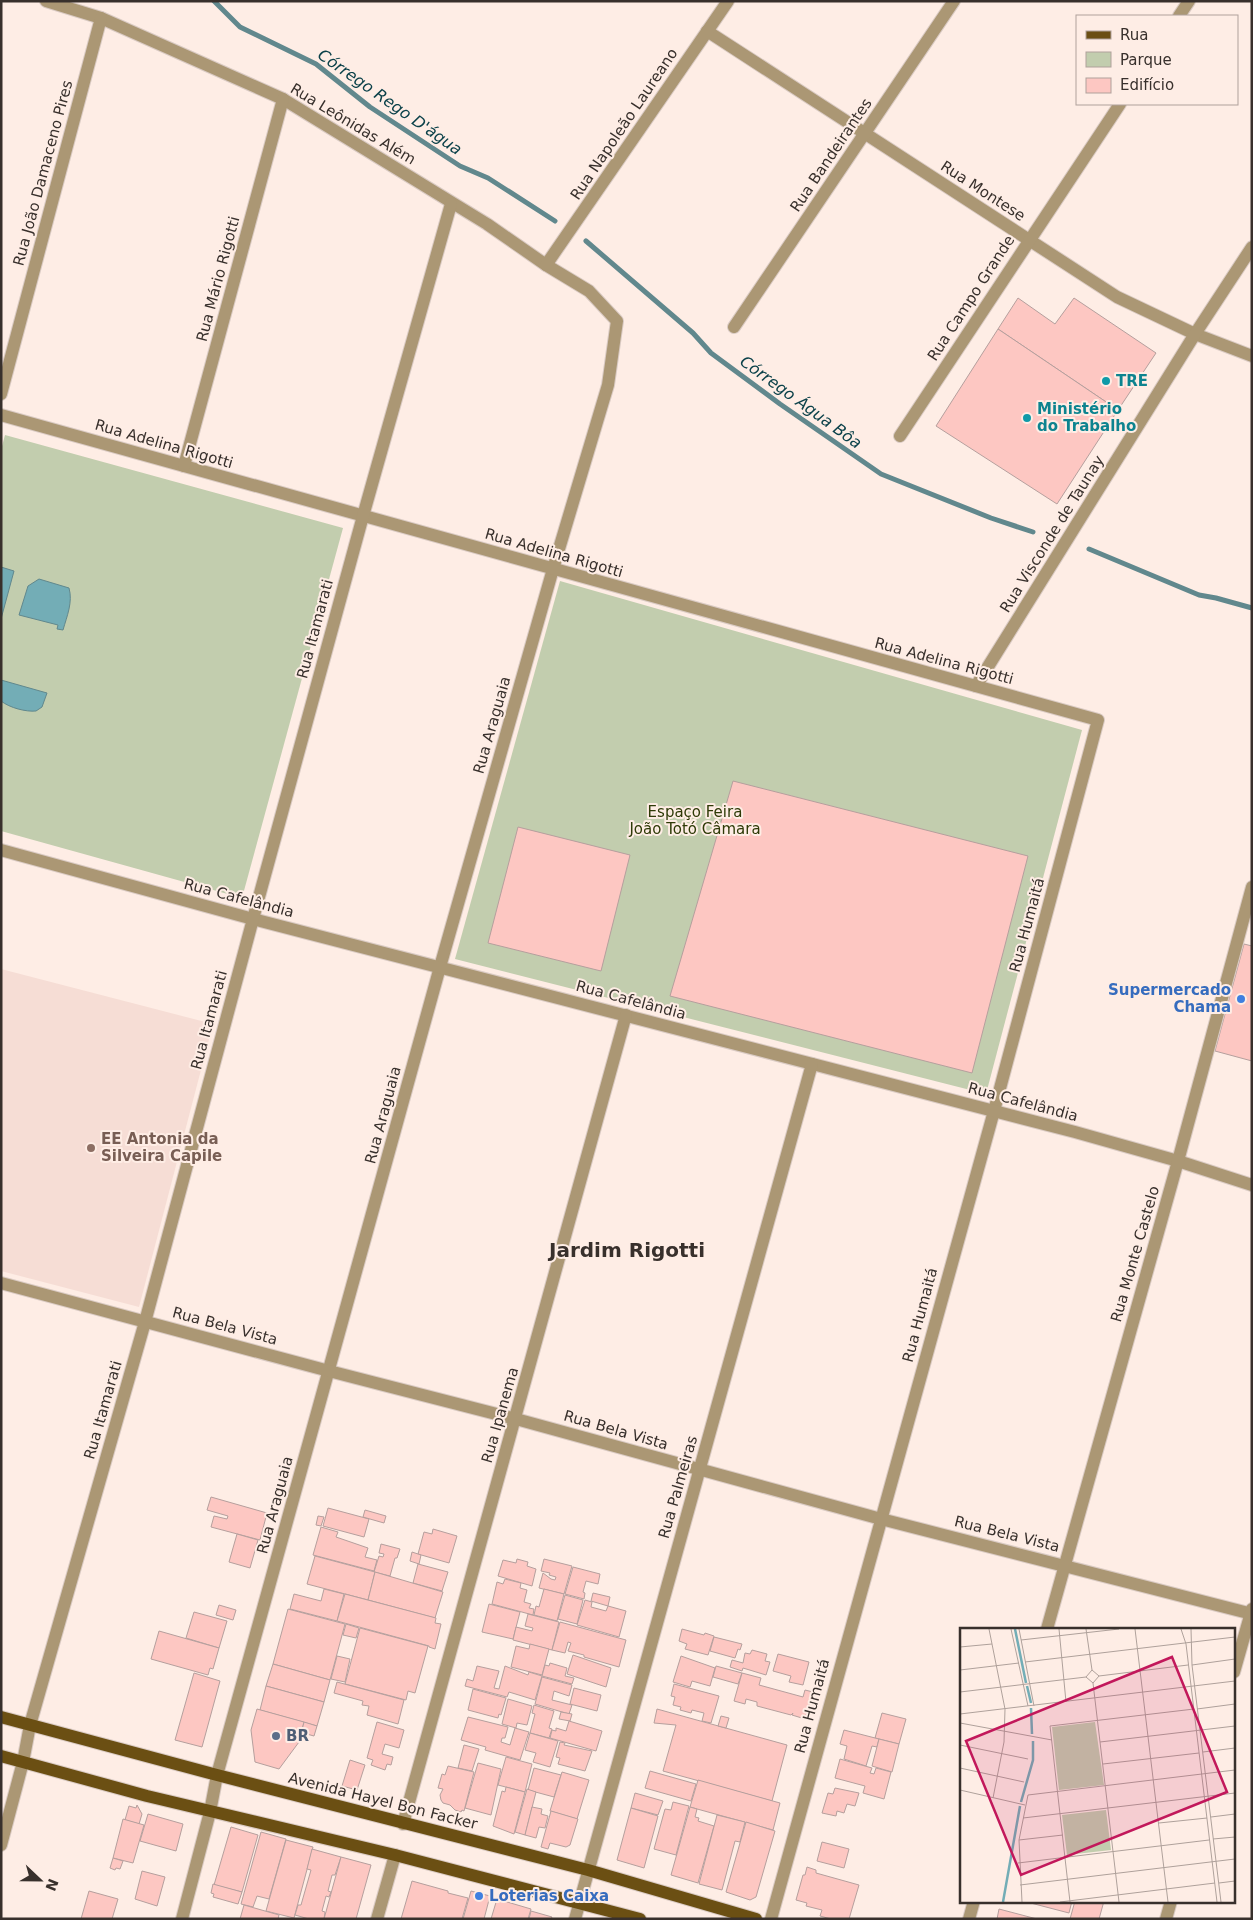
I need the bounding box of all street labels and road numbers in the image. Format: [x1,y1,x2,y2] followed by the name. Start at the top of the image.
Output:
[567,45,681,203] street label: Rua Napoleão Laureano
[10,78,76,268] street label: Rua João Damaceno Pires
[287,79,419,169] street label: Rua Leônidas Além
[786,95,876,215] street label: Rua Bandeirantes
[937,157,1029,225] street label: Rua Montese
[193,214,243,344] street label: Rua Mário Rigotti
[924,232,1018,364] street label: Rua Campo Grande
[93,416,235,472] street label: Rua Adelina Rigotti
[996,452,1108,616] street label: Rua Visconde de Taunay
[483,525,625,581] street label: Rua Adelina Rigotti
[293,577,337,681] street label: Rua Itamarati
[873,634,1015,688] street label: Rua Adelina Rigotti
[470,674,514,776] street label: Rua Araguaia
[182,875,296,921] street label: Rua Cafelândia
[1006,876,1048,974] street label: Rua Humaitá
[187,968,231,1072] street label: Rua Itamarati
[574,977,688,1023] street label: Rua Cafelândia
[361,1064,405,1166] street label: Rua Araguaia
[966,1079,1080,1125] street label: Rua Cafelândia
[1107,1184,1163,1324] street label: Rua Monte Castelo
[899,1266,941,1364] street label: Rua Humaitá
[171,1303,279,1349] street label: Rua Bela Vista
[80,1359,126,1461] street label: Rua Itamarati
[478,1365,522,1465] street label: Rua Ipanema
[562,1406,670,1454] street label: Rua Bela Vista
[655,1433,701,1540] street label: Rua Palmeiras
[253,1454,297,1556] street label: Rua Araguaia
[952,1512,1062,1556] street label: Rua Bela Vista
[791,1657,833,1755] street label: Rua Humaitá
[287,1769,480,1833] street label: Avenida Hayel Bon Facker

